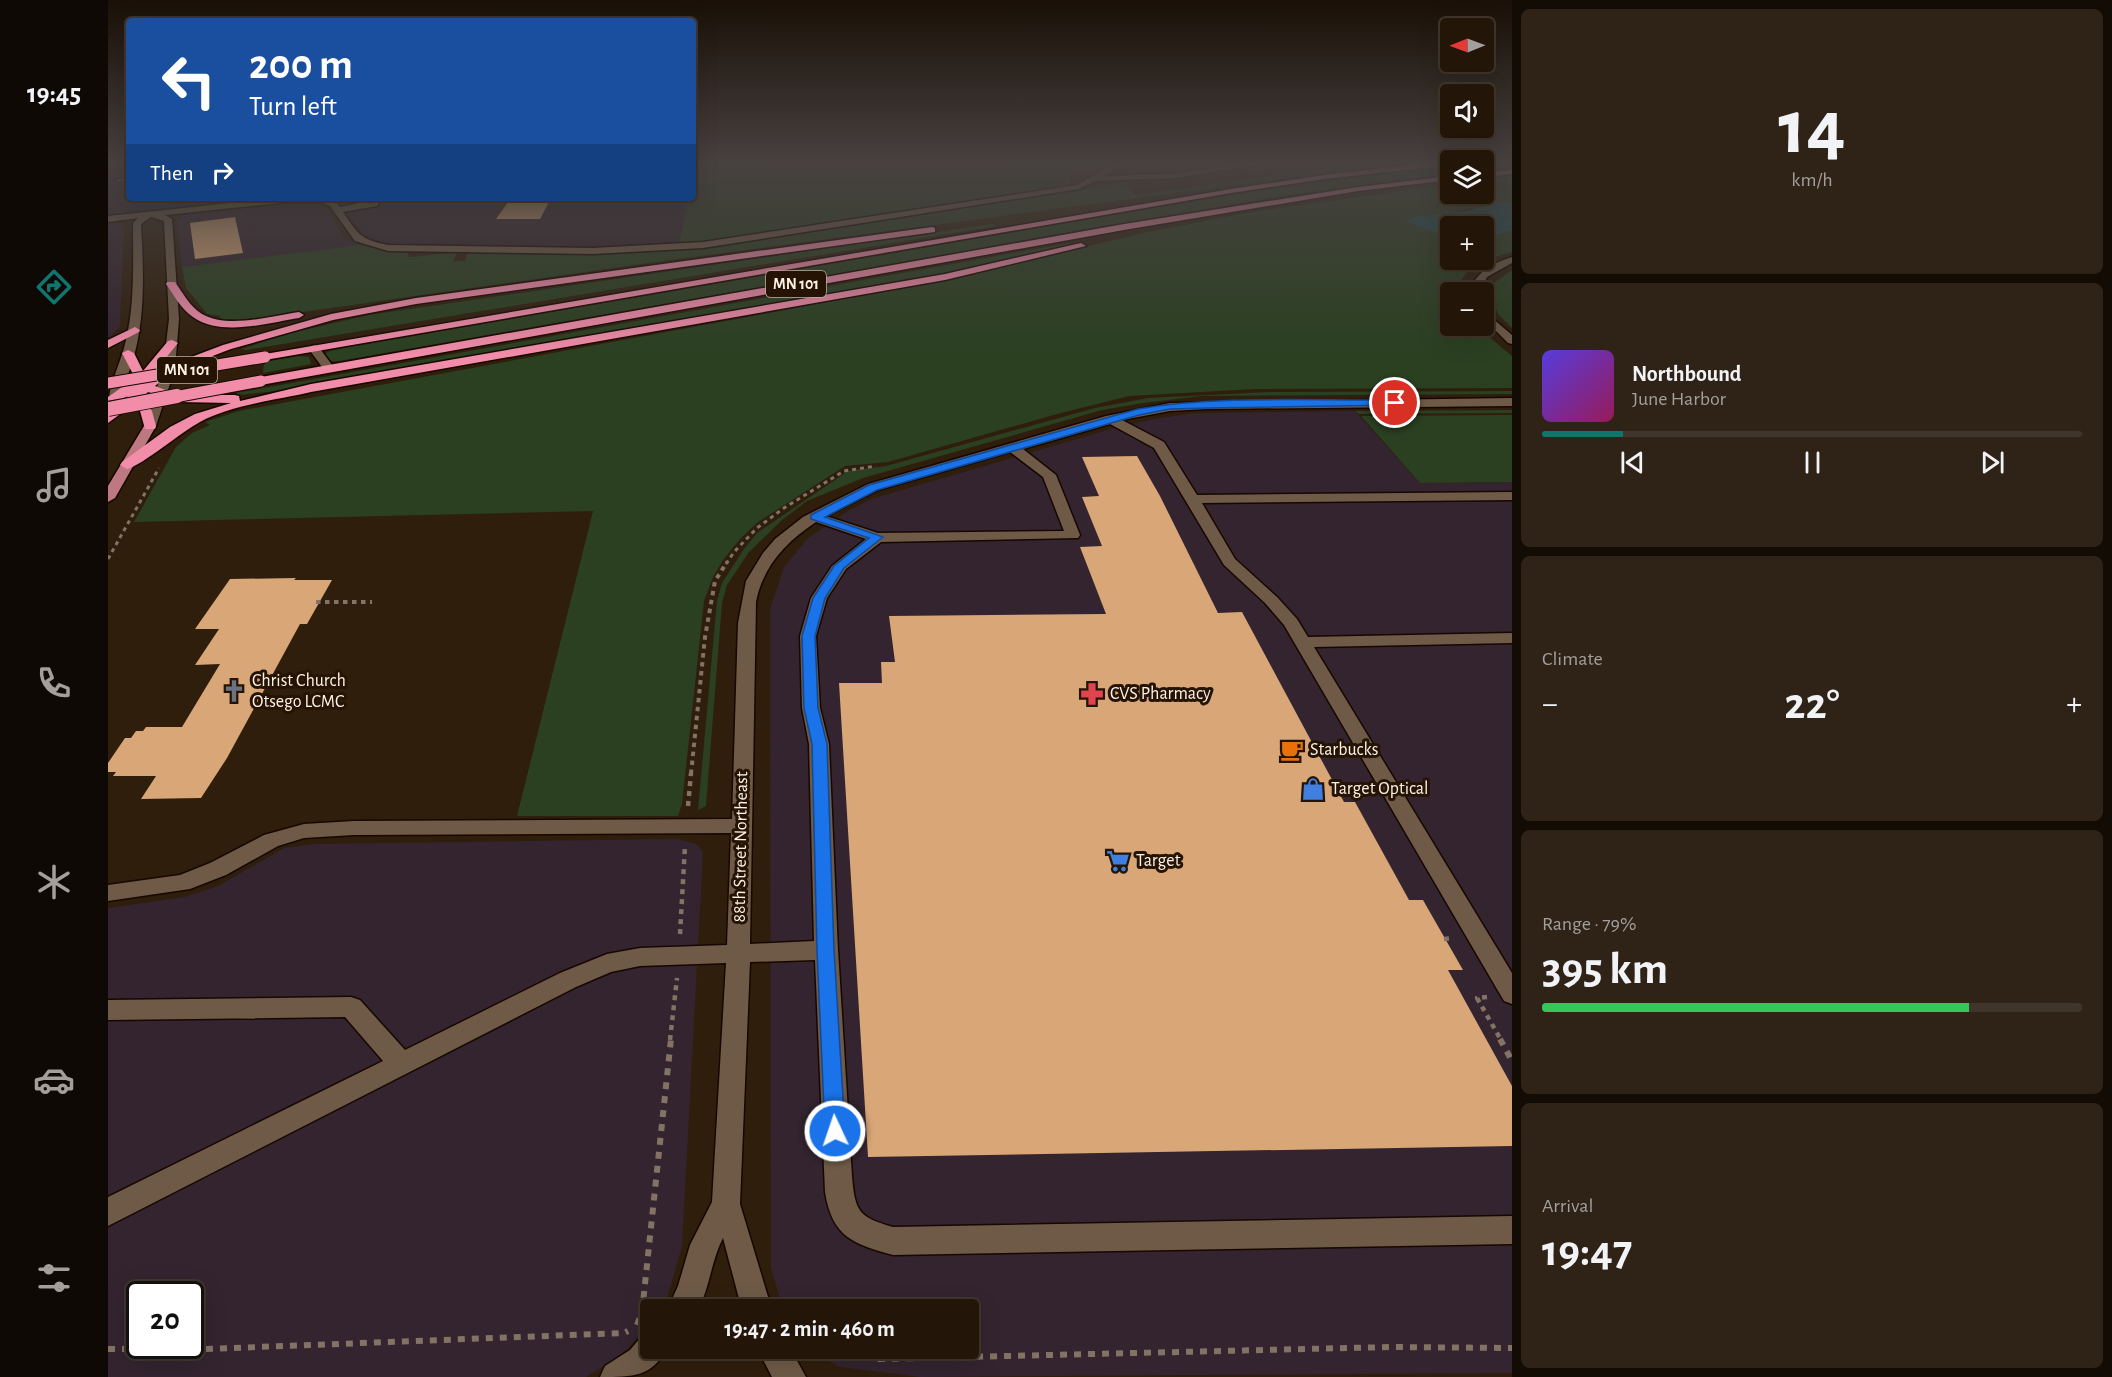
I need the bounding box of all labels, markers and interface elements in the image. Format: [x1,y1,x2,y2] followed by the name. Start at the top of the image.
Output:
[1440,18,1494,72] north arrow
[1440,18,1494,336] map controls
[150,42,228,120] icon: left
[249,44,353,86] text: 200 m
[27,80,81,107] text: 19:45
[1440,84,1494,138] button: sound
[1778,90,1846,168] text: 14
[249,93,337,120] text: Turn left
[1440,150,1494,204] button: layers
[206,156,239,189] icon: right
[150,162,194,184] text: Then
[1791,170,1833,190] text: km/h
[1440,216,1494,270] button: +
[33,266,75,308] icon: directions
[766,271,826,297] road number: MN 101
[1440,282,1494,336] button: −
[157,357,217,383] road number: MN 101
[1632,363,1741,385] text: Northbound
[1369,377,1420,428] pin
[1378,386,1411,419] icon: arrive
[1632,389,1726,409] text: June Harbor
[1616,446,1649,479] icon: previous
[1796,446,1829,479] icon: pause
[1976,446,2009,479] icon: next
[33,464,75,506] icon: music
[1542,649,1603,669] text: Climate
[33,662,75,704] icon: phone
[252,672,346,711] place label: Christ Church Otsego LCMC
[221,678,247,704] church icon: Christ Church Otsego LCMC
[1079,681,1105,707] pharmacy icon: CVS Pharmacy
[1784,682,1840,727] text: 22°
[1110,685,1211,703] place label: CVS Pharmacy
[1542,688,1558,721] text: −
[2066,688,2082,721] text: +
[1279,737,1305,763] cafe icon: Starbucks
[1310,741,1378,759] place label: Starbucks
[731,771,751,923] street label: 88th Street Northeast
[1300,776,1326,802] shop icon: Target Optical
[1331,780,1429,798] place label: Target Optical
[1105,848,1131,874] supermarket icon: Target
[1136,852,1181,870] place label: Target
[33,861,75,903] icon: climate
[1542,914,1636,934] text: Range · 79%
[1542,947,1668,992] text: 395 km
[33,1059,75,1101] icon: car
[803,1099,867,1163] position arrow
[1542,1196,1593,1216] text: Arrival
[1542,1229,1632,1274] text: 19:47
[33,1257,75,1299] icon: filters
[126,1281,204,1359] speed limit sign: 20
[724,1318,895,1340] text: 19:47 · 2 min · 460 m

